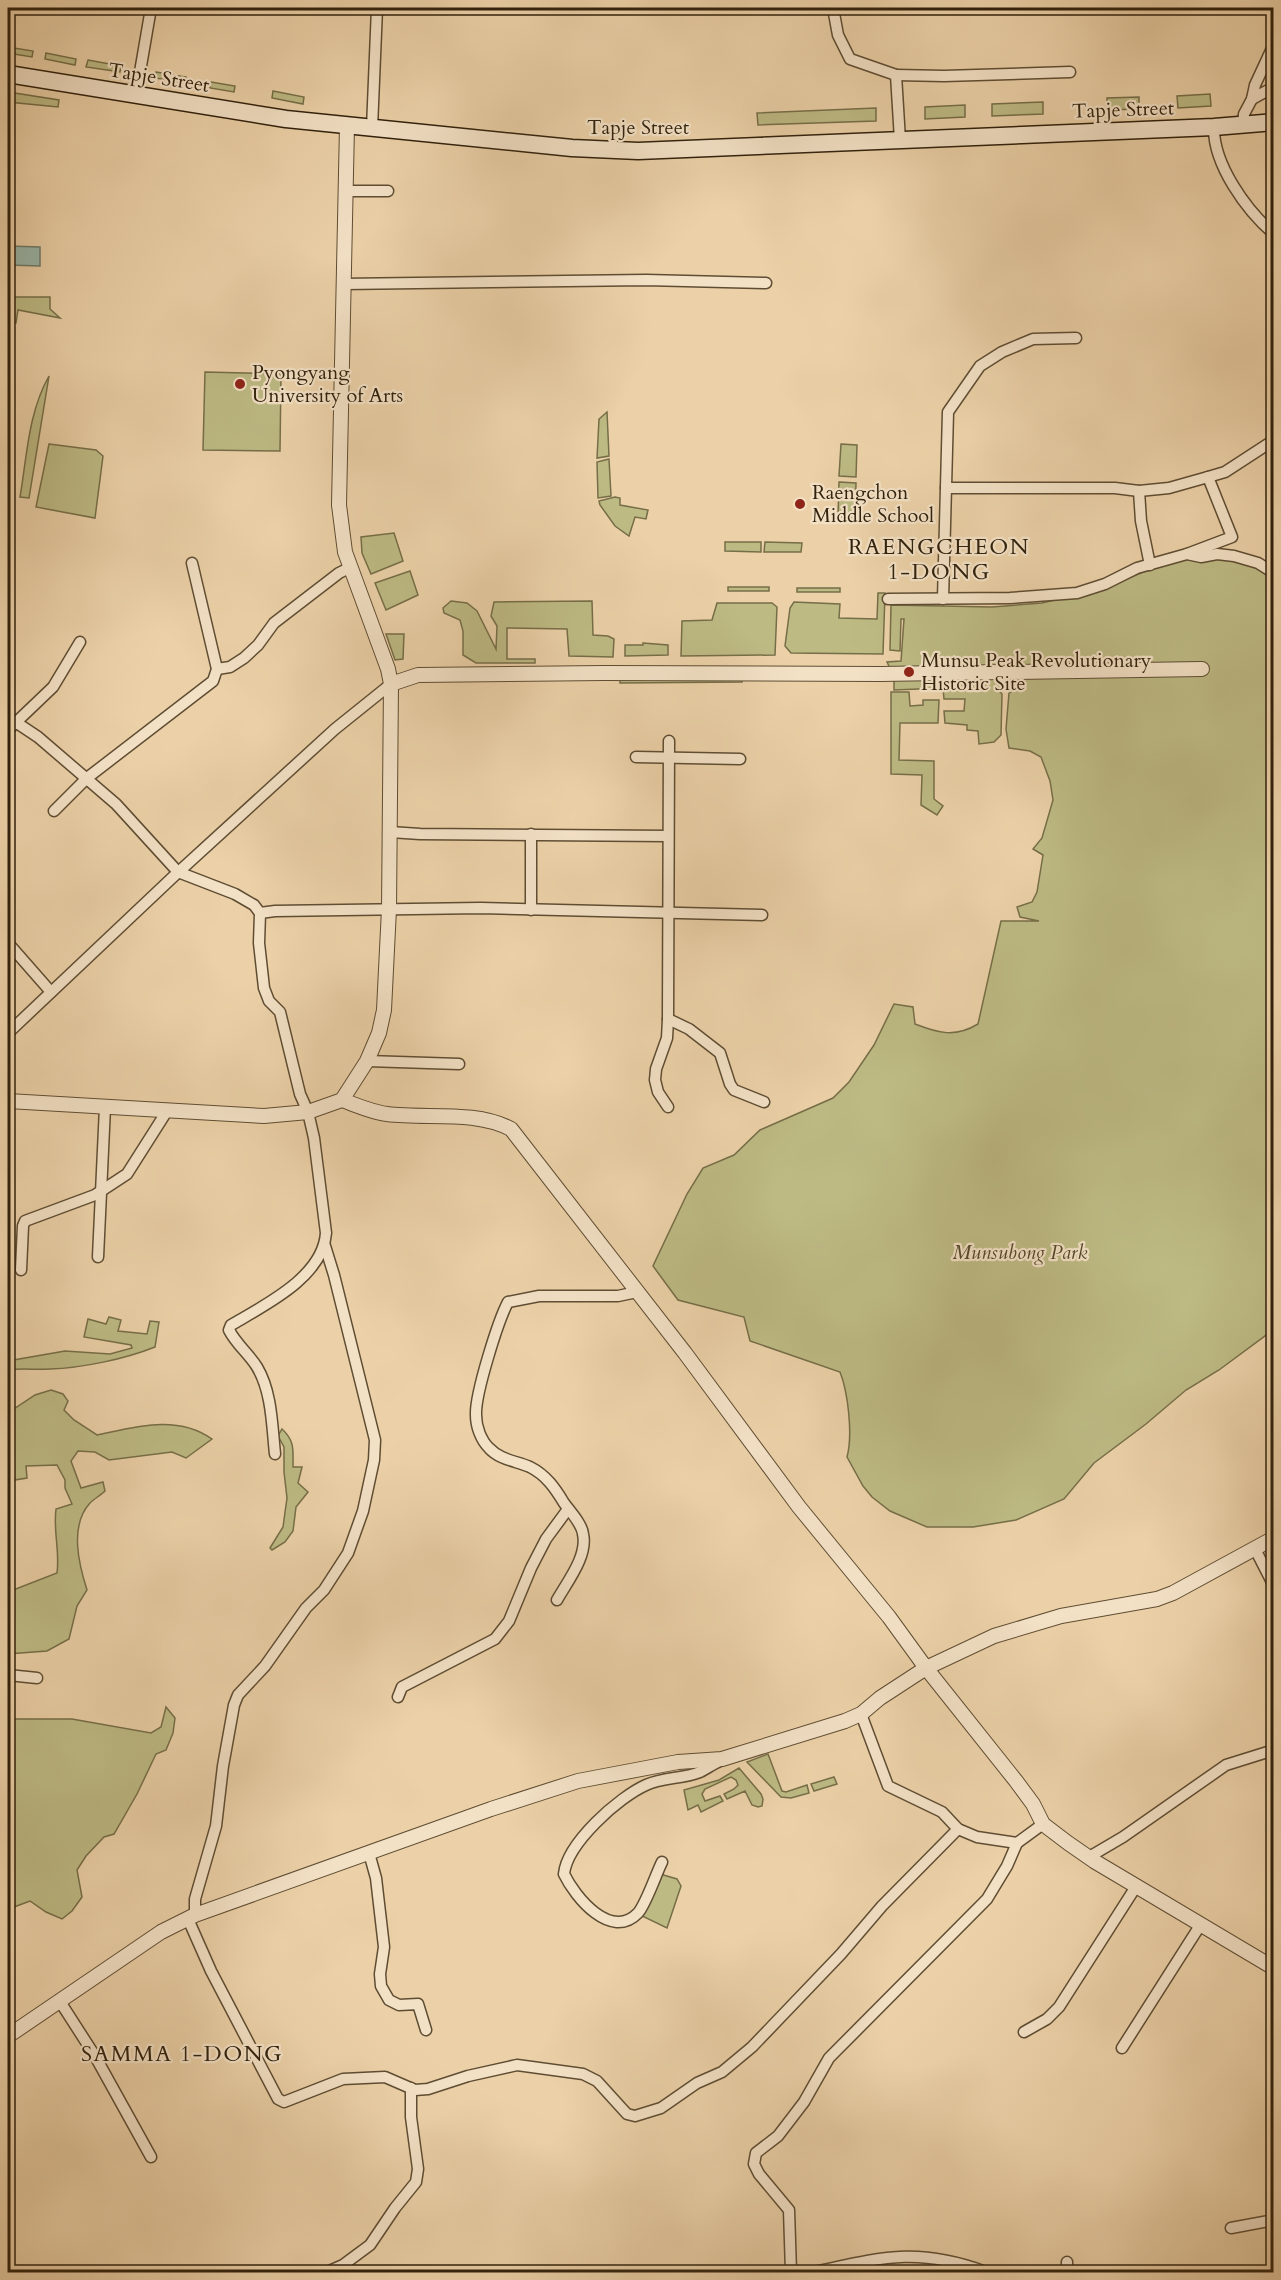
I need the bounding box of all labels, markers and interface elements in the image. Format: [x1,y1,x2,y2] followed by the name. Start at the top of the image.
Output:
[106,56,212,99] street label: Tapje Street
[1071,94,1175,125] street label: Tapje Street
[587,114,690,141] street label: Tapje Street
[252,359,403,409] place label: Pyongyang University of Arts
[233,377,247,391] marker: Pyongyang University of Arts
[812,479,934,529] place label: Raengchon Middle School
[793,497,807,511] marker: Raengchon Middle School
[848,532,1030,587] district label: RAENGCHEON 1-DONG
[921,647,1152,697] place label: Munsu Peak Revolutionary Historic Site
[902,665,916,679] marker: Munsu Peak Revolutionary Historic Site
[952,1239,1088,1266] park label: Munsubong Park
[81,2039,283,2069] district label: SAMMA 1-DONG

